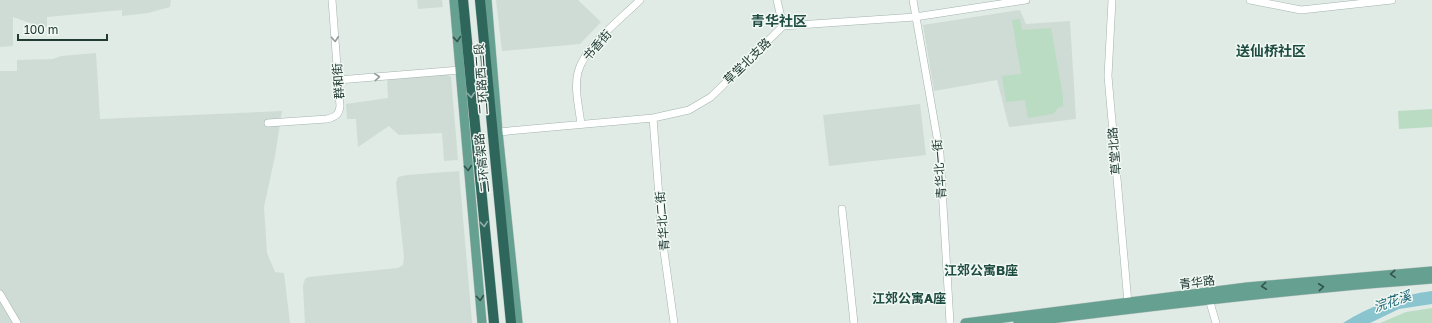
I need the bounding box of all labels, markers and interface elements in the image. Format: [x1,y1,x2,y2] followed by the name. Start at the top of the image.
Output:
[751,12,807,29] district label: 青华社区
[18,16,107,42] scale bar
[24,22,58,37] text: 100 m
[580,26,614,64] street label: 书香街
[720,35,774,87] street label: 草堂北支路
[331,36,340,42] one-way arrow
[452,36,461,42] one-way arrow
[1236,42,1306,59] district label: 送仙桥社区
[471,43,491,115] street label: 二环路西二段
[329,63,347,99] street label: 群和街
[374,73,380,82] one-way arrow
[466,92,475,98] one-way arrow
[1104,126,1124,176] street label: 草堂北路
[471,132,493,194] street label: 二环高架路
[929,138,949,200] street label: 青华北一街
[463,165,472,171] one-way arrow
[652,190,672,252] street label: 青华北二街
[479,221,488,227] one-way arrow
[944,262,1018,278] district label: 江郊公寓B座
[1390,269,1396,278] one-way arrow
[1178,272,1216,292] street label: 青华路
[1261,281,1267,290] one-way arrow
[1318,283,1324,292] one-way arrow
[1371,286,1415,315] water label: 浣花溪
[872,290,946,306] district label: 江郊公寓A座
[475,295,484,301] one-way arrow

